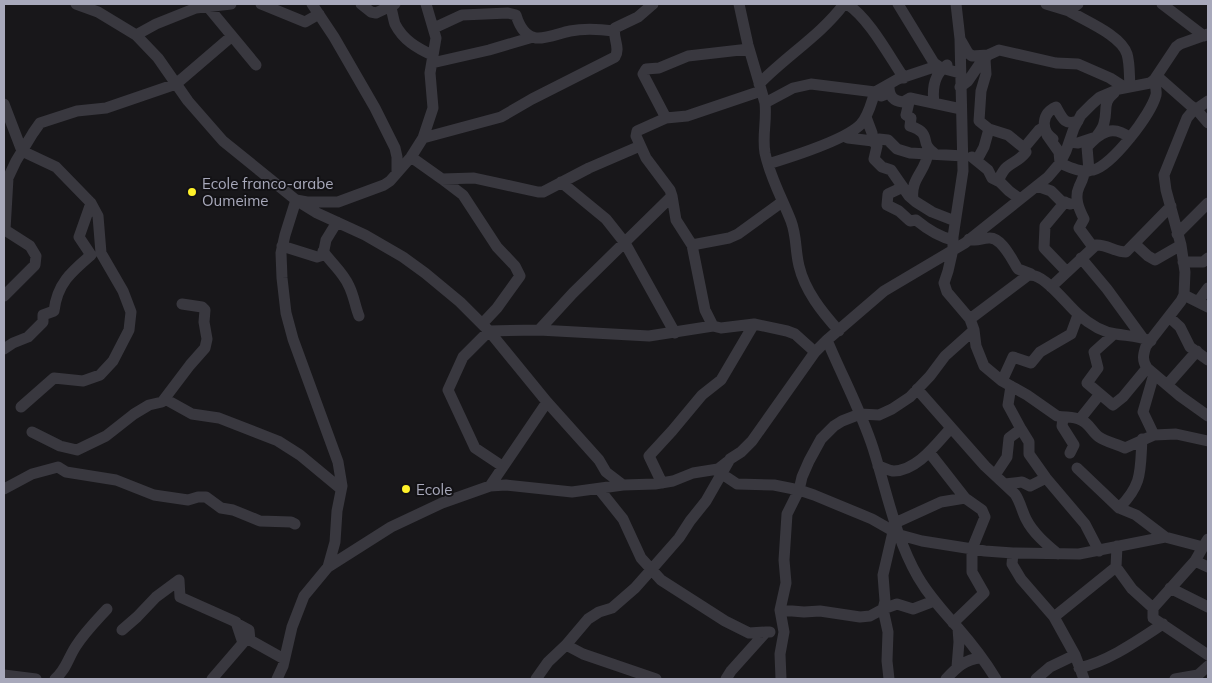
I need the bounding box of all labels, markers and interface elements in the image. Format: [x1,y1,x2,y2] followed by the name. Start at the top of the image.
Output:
[202,174,334,210] place label: Ecole franco-arabe Oumeime
[186,186,198,198] marker: Ecole franco-arabe Oumeime
[416,480,452,499] place label: Ecole
[400,483,412,495] marker: Ecole

